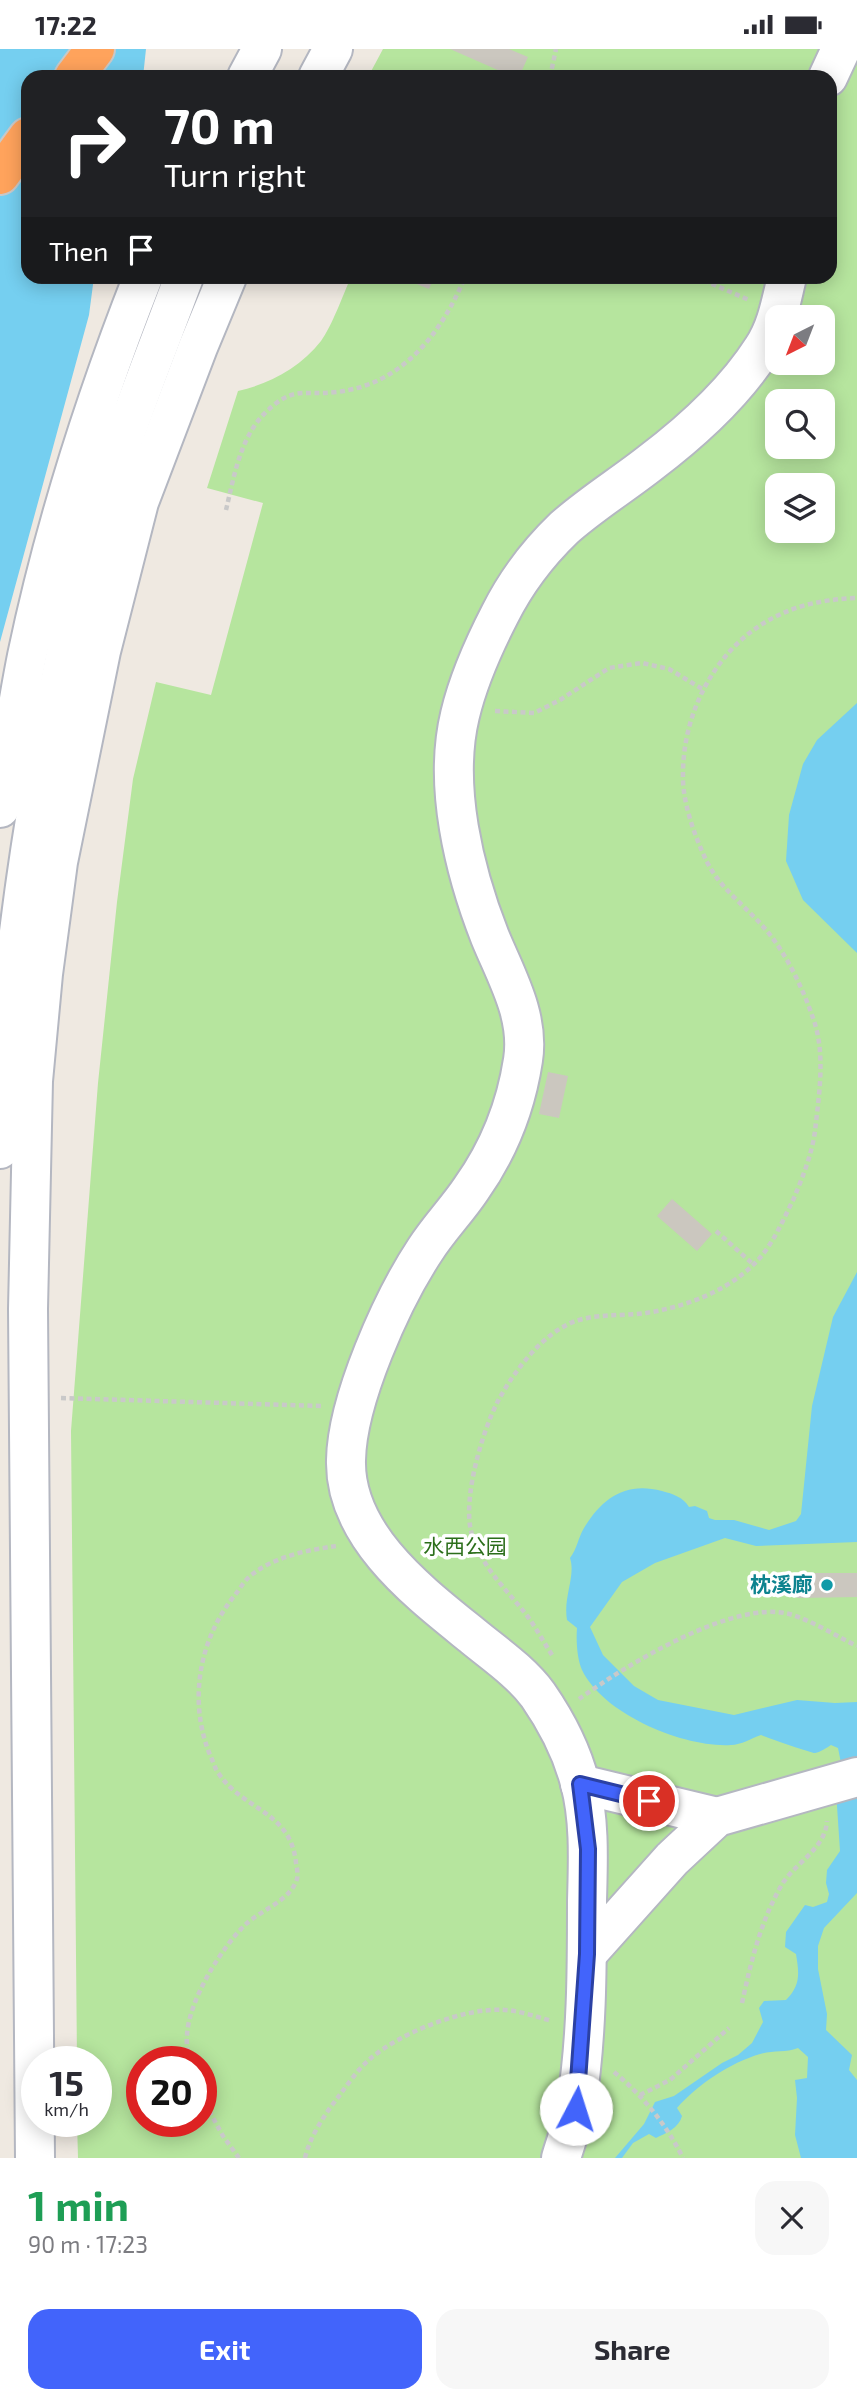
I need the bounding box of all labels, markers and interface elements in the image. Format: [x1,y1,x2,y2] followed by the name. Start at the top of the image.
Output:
[35,9,97,40] text: 17:22
[164,95,275,154] text: 70 m
[49,98,140,189] icon: right
[164,155,306,193] text: Turn right
[122,231,160,269] icon: arrive
[49,235,108,266] text: Then
[765,305,835,375] north arrow
[765,305,835,543] map controls
[765,389,835,459] button: search
[765,473,835,543] button: layers
[423,1533,507,1558] park label: 水西公园
[750,1571,813,1596] place label: 枕溪廊
[819,1577,835,1593] marker: 枕溪廊
[619,1771,679,1831] pin
[630,1782,668,1820] icon: arrive
[126,2046,217,2137] speed limit sign: 20
[49,2061,84,2103] text: 15
[539,2072,613,2146] position arrow
[44,2098,89,2120] text: km/h
[28,2179,129,2229] text: 1 min
[755,2181,829,2255] button: close
[28,2230,148,2258] text: 90 m · 17:23
[28,2309,422,2389] button: Exit
[436,2309,829,2389] button: Share

